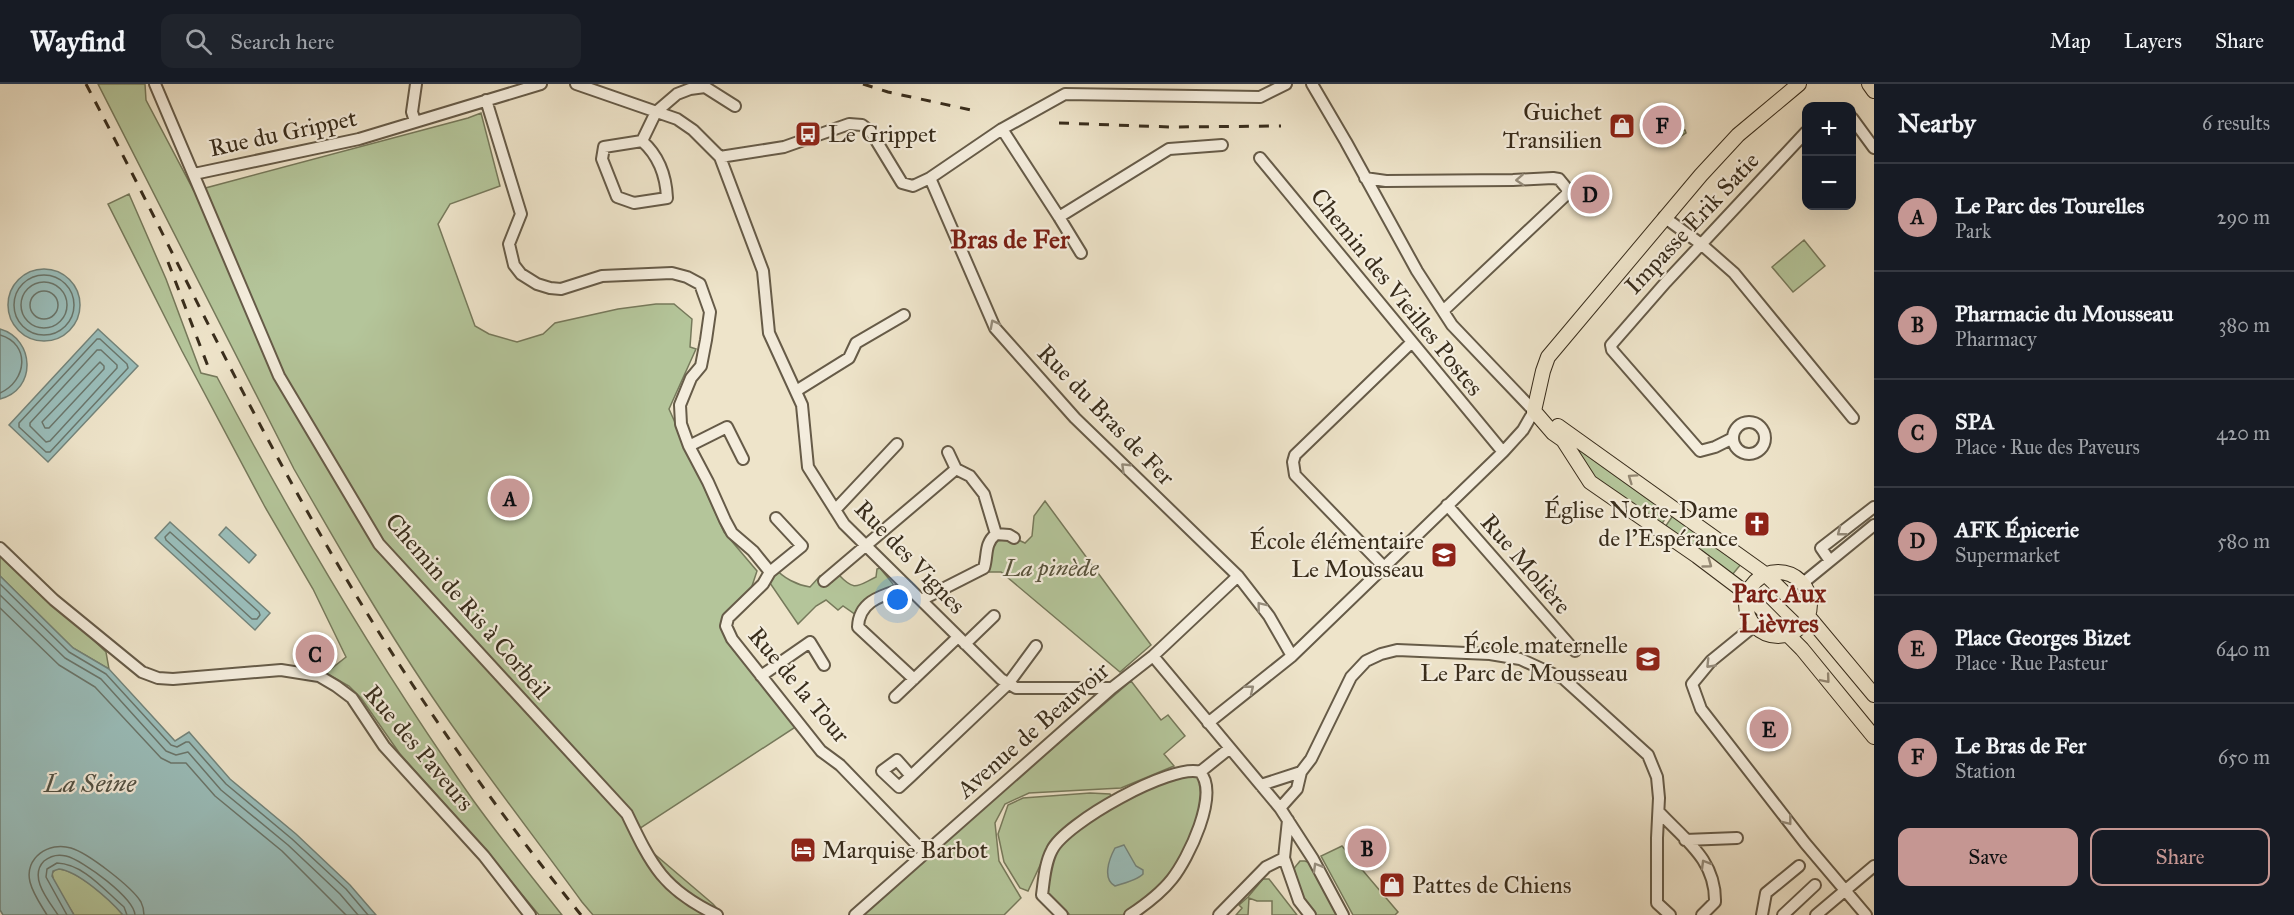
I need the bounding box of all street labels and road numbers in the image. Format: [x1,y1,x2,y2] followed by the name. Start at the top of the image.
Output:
[206,103,360,163] street label: Rue du Grippet
[1619,146,1765,300] street label: Impasse Erik Satie
[1304,182,1490,402] street label: Chemin des Vieilles Postes
[1031,338,1181,492] street label: Rue du Bras de Fer
[848,494,972,620] street label: Rue des Vignes
[379,507,557,706] street label: Chemin de Ris à Corbeil
[1474,508,1578,620] street label: Rue Molière
[742,621,856,749] street label: Rue de la Tour
[950,656,1115,805] street label: Avenue de Beauvoir
[358,679,480,817] street label: Rue des Paveurs

